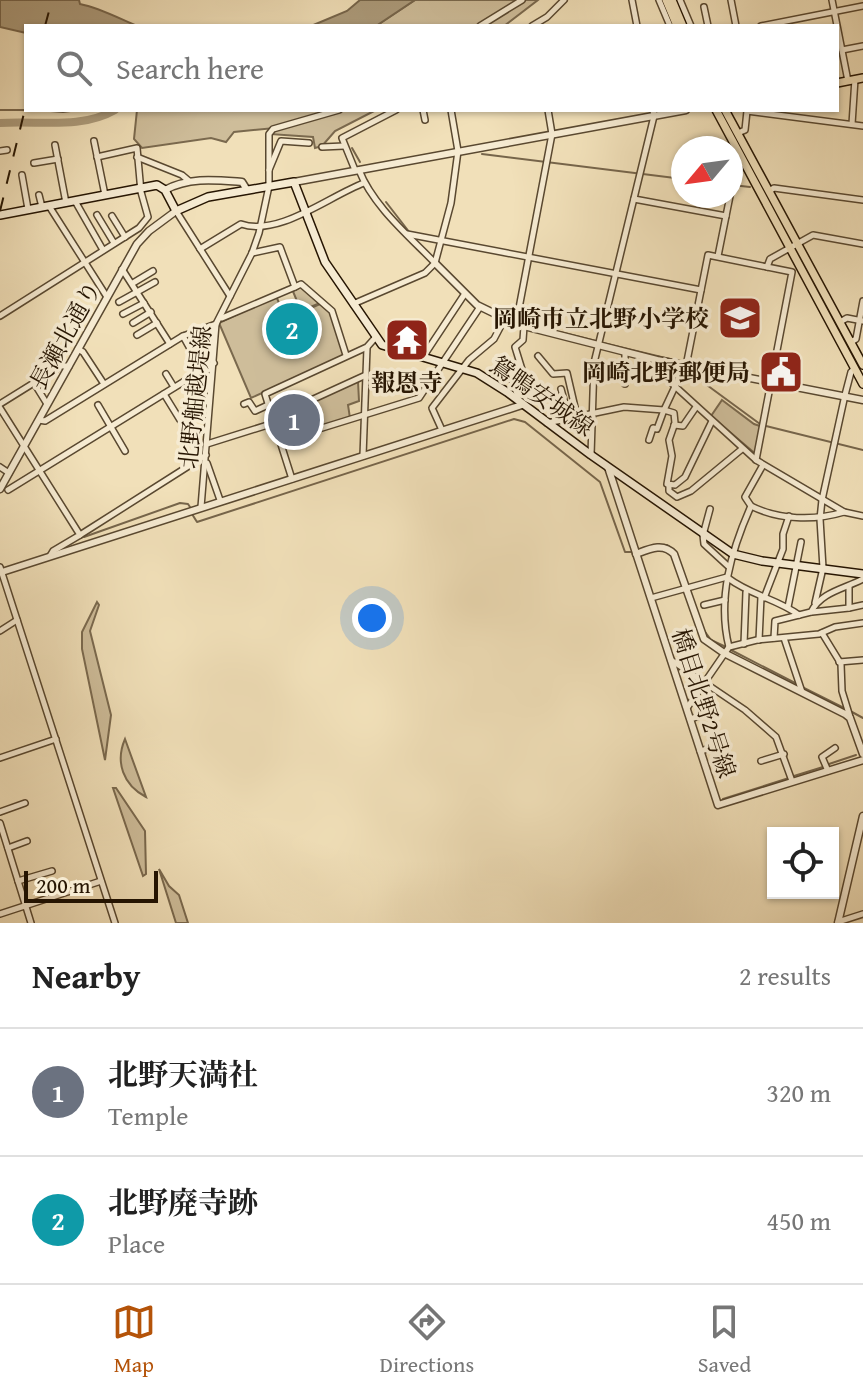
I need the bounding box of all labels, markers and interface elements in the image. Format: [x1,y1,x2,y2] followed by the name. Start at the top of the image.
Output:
[24,24,839,112] search box
[52,46,96,90] icon: search
[116,46,264,90] text: Search here
[671,136,743,208] north arrow
[21,274,109,396] street label: 長瀬北通り
[716,294,764,342] school or university icon: 岡崎市立北野小学校
[266,299,318,359] pin: 2
[493,301,709,336] place label: 岡崎市立北野小学校
[383,316,431,364] temple icon: 報恩寺
[170,324,220,470] street label: 北野舳越堤線
[483,347,601,445] street label: 鴛鴨安城線
[757,348,805,396] public building icon: 岡崎北野郵便局
[582,355,750,390] place label: 岡崎北野郵便局
[371,365,443,400] place label: 報恩寺
[268,390,320,450] pin: 1
[352,598,392,638] your location
[663,624,745,782] street label: 橋目北野2号線
[767,827,839,899] map controls
[767,827,839,899] button: locate
[24,867,158,903] scale bar
[36,869,91,901] text: 200 m
[32,951,141,1000] text: Nearby
[739,956,831,995] text: 2 results
[108,1052,258,1096] text: 北野天満社
[51,1073,65,1112] text: 1
[766,1073,831,1112] text: 320 m
[108,1096,189,1135] text: Temple
[108,1180,258,1224] text: 北野廃寺跡
[51,1201,65,1240] text: 2
[766,1201,831,1240] text: 450 m
[108,1224,165,1263] text: Place
[112,1300,156,1380] tab: Map
[380,1300,474,1380] tab: Directions
[698,1300,751,1380] tab: Saved

